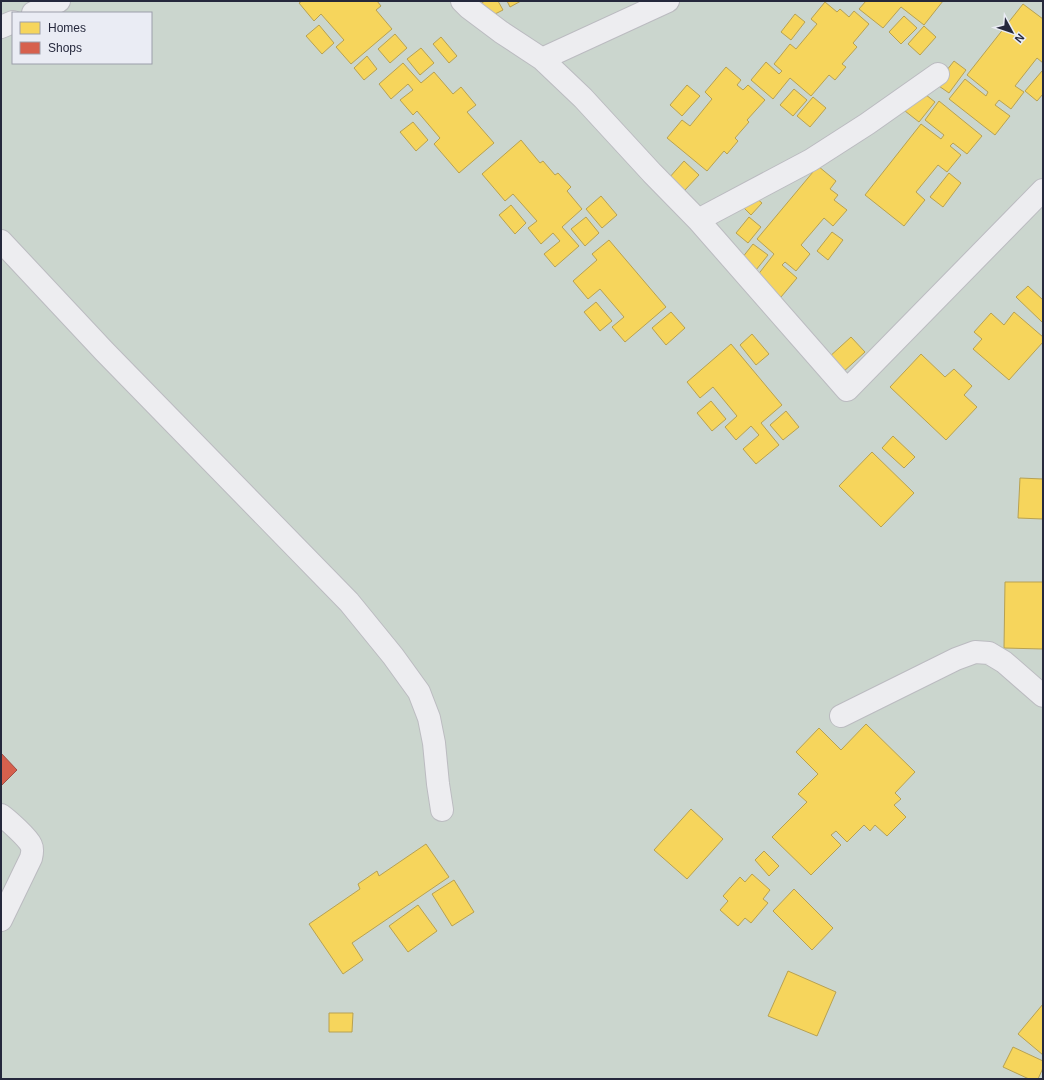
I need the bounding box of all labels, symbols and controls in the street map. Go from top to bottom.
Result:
legend [12,12,152,64]
north arrow [992,12,1032,52]
text: Homes [48,21,86,35]
text: N [1012,32,1027,45]
text: Shops [48,41,82,55]

